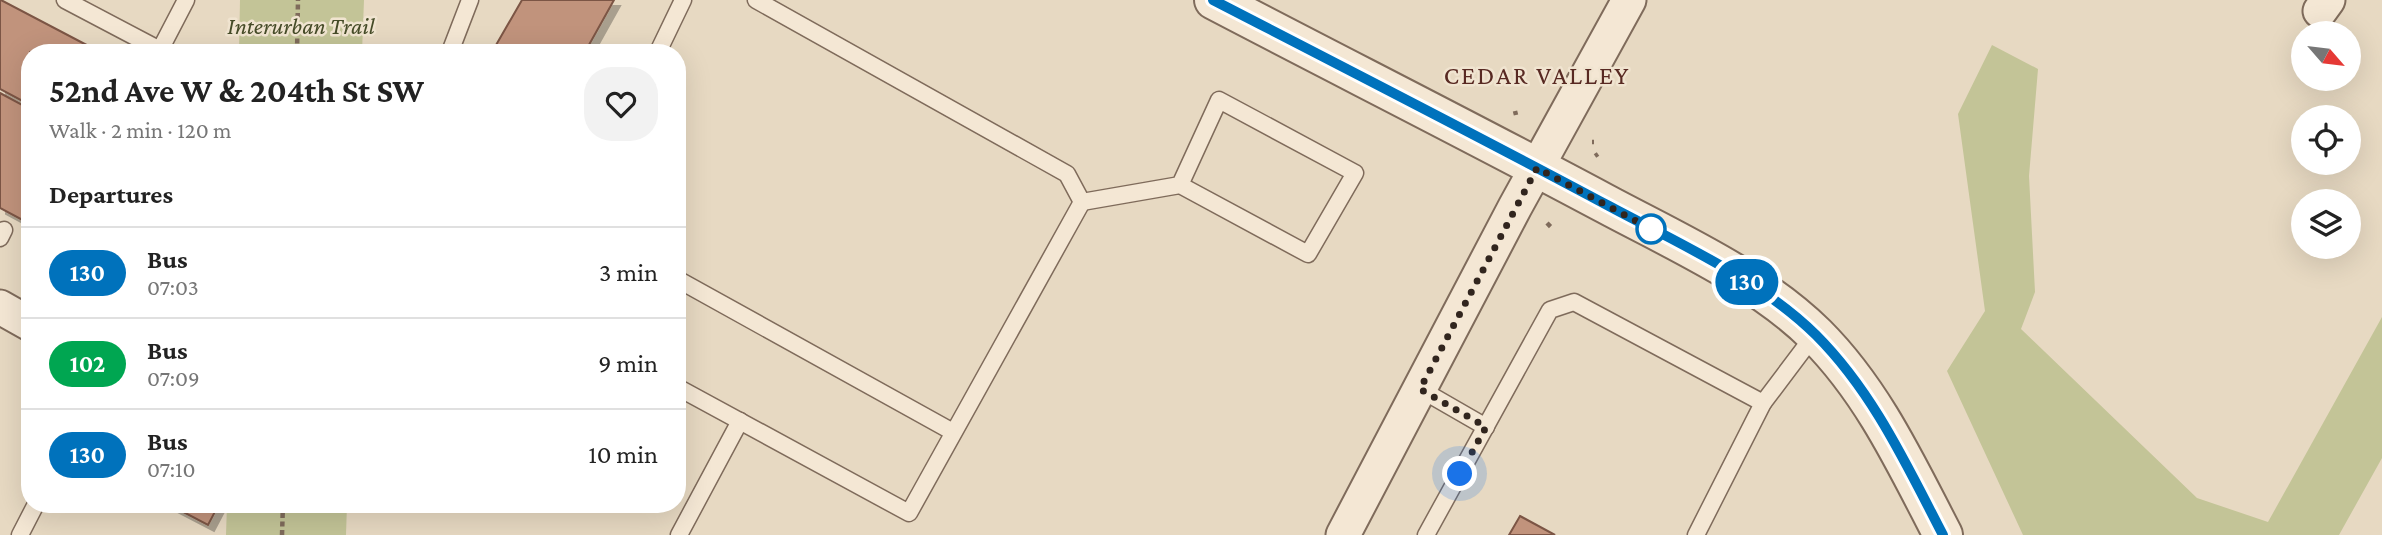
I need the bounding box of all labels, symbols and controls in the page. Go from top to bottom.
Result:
park label: Interurban Trail [227,12,376,39]
north arrow [2291,21,2361,91]
map controls [2291,21,2361,259]
district label: CEDAR VALLEY [1444,61,1630,90]
button: heart [584,67,658,141]
text: 52nd Ave W & 204th St SW [49,72,424,109]
button: locate [2291,105,2361,175]
text: Walk · 2 min · 120 m [49,117,232,143]
text: Departures [49,180,173,209]
button: layers [2291,189,2361,259]
unlabelled marker [1636,214,1666,244]
text: Bus [147,245,188,274]
text: 3 min [599,258,658,287]
text: 130 [70,259,105,286]
line badge: 130 [1707,259,1787,305]
text: 130 [1729,268,1765,295]
text: 07:03 [147,274,199,300]
text: Bus [147,336,188,365]
text: 9 min [598,349,658,378]
text: 102 [70,350,105,377]
text: 07:09 [147,365,200,391]
text: Bus [147,427,188,456]
text: 10 min [588,440,658,469]
text: 130 [70,441,105,468]
text: 07:10 [147,456,196,482]
your location [1442,456,1477,491]

